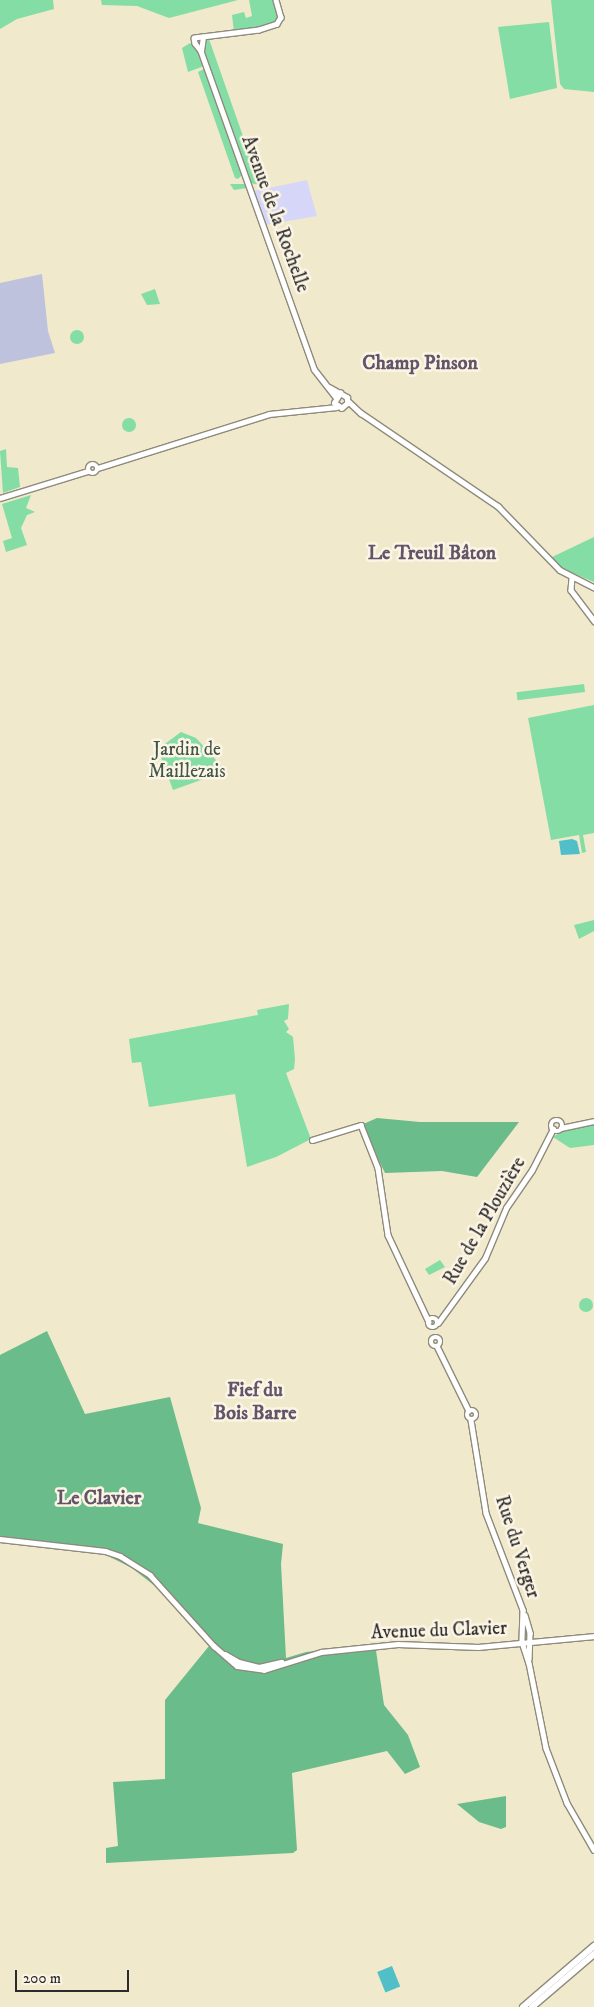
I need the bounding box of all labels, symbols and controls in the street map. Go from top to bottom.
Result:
street label: Avenue de la Rochelle [236,133,314,295]
district label: Champ Pinson [362,351,478,375]
district label: Le Treuil Bâton [368,541,496,565]
park label: Jardin de Maillezais [148,739,226,783]
street label: Rue de la Plouzière [439,1153,531,1289]
district label: Fief du Bois Barre [214,1379,296,1426]
district label: Le Clavier [57,1486,141,1510]
street label: Rue du Verger [490,1493,544,1601]
street label: Avenue du Clavier [371,1617,507,1645]
scale bar [18,1960,131,1992]
text: 200 m [23,1969,61,1988]

